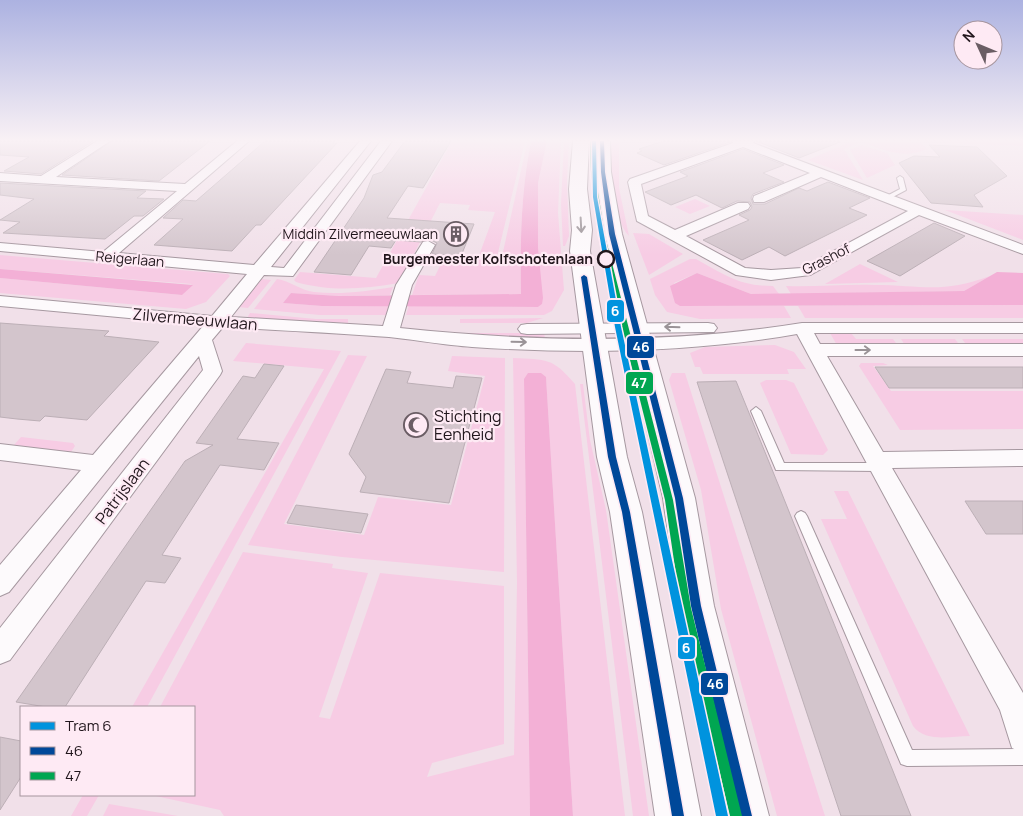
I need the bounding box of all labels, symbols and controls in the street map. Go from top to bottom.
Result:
north arrow [953,20,1003,70]
text: N [958,25,979,46]
one-way arrow [577,216,586,232]
building icon: Middin Zilvermeeuwlaan [443,221,469,247]
place label: Middin Zilvermeeuwlaan [282,224,438,243]
street label: Grashof [799,238,853,279]
street label: Reigerlaan [95,246,165,271]
place label: Burgemeester Kolfschotenlaan [383,249,593,268]
marker: Burgemeester Kolfschotenlaan [597,250,615,268]
line badge: 6 [606,299,625,323]
text: 6 [611,301,619,320]
street label: Zilvermeeuwlaan [132,303,258,335]
one-way arrow [665,323,681,332]
line badge: 46 [626,335,655,359]
text: 46 [632,337,650,356]
one-way arrow [511,338,527,347]
one-way arrow [854,345,871,355]
line badge: 47 [625,371,654,395]
text: 47 [631,373,647,392]
place label: Stichting Eenheid [434,405,502,445]
mosque icon: Stichting Eenheid [403,412,429,438]
street label: Patrijslaan [90,453,154,529]
line badge: 6 [677,636,696,660]
text: 6 [682,638,690,657]
line badge: 46 [700,672,729,696]
text: 46 [706,674,724,693]
legend [20,706,195,796]
text: Tram 6 [65,715,112,736]
text: 46 [65,740,83,761]
text: 47 [65,765,81,786]

